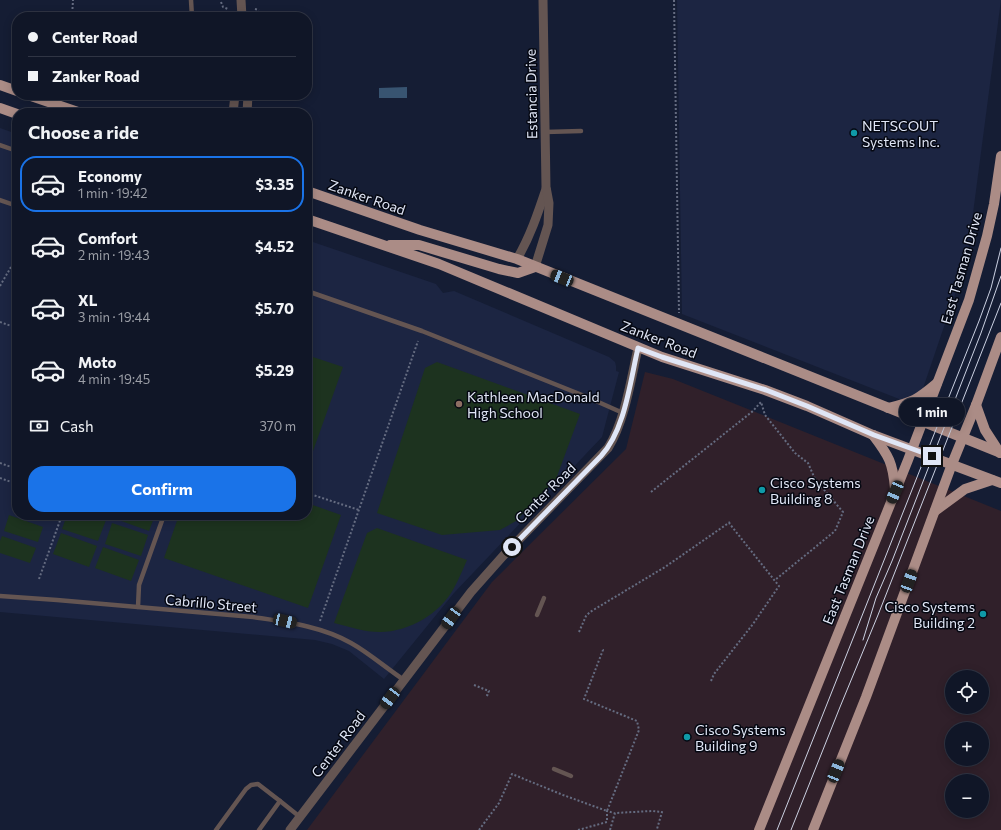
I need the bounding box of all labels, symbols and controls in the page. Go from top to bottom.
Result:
text: Center Road [52,28,138,46]
street label: Estancia Drive [522,49,540,139]
text: Zanker Road [52,67,140,85]
place label: NETSCOUT Systems Inc. [862,117,940,150]
text: Choose a ride [28,121,139,143]
marker: NETSCOUT Systems Inc. [849,128,859,138]
icon: car [30,166,66,202]
text: Economy [78,167,142,185]
text: $3.35 [255,175,294,193]
street label: Zanker Road [326,176,408,218]
text: 1 min · 19:42 [78,185,148,201]
street label: East Tasman Drive [937,210,985,326]
icon: car [30,228,66,264]
text: Comfort [78,229,138,247]
text: $4.52 [255,237,294,255]
text: 2 min · 19:43 [78,247,150,263]
car [549,268,575,288]
icon: car [30,290,66,326]
text: XL [78,291,97,309]
text: $5.70 [255,299,294,317]
text: 3 min · 19:44 [78,309,150,325]
street label: Zanker Road [618,317,700,361]
icon: car [30,352,66,388]
text: Moto [78,353,117,371]
text: $5.29 [255,361,294,379]
text: 4 min · 19:45 [78,371,150,387]
place label: Kathleen MacDonald High School [467,388,600,421]
callout: 1 min [899,398,965,426]
marker: Kathleen MacDonald High School [454,399,464,409]
text: 1 min [917,404,947,420]
icon: cash [28,415,50,437]
text: Cash [60,417,94,435]
text: 370 m [259,418,296,434]
route end [923,447,941,465]
street label: Center Road [511,459,579,527]
button: Confirm [28,466,296,512]
place label: Cisco Systems Building 8 [770,474,861,507]
car [885,479,905,505]
marker: Cisco Systems Building 8 [757,485,767,495]
street label: East Tasman Drive [818,513,878,627]
route start [503,538,521,556]
car [899,568,919,594]
street label: Cabrillo Street [164,591,258,616]
place label: Cisco Systems Building 2 [884,598,975,631]
car [439,605,463,631]
marker: Cisco Systems Building 2 [978,609,988,619]
car [272,612,298,630]
map controls [945,670,989,818]
button: locate [945,670,989,714]
car [378,685,402,711]
street label: Center Road [307,707,369,781]
place label: Cisco Systems Building 9 [695,721,786,754]
button: + [945,722,989,766]
marker: Cisco Systems Building 9 [682,732,692,742]
car [826,758,846,784]
button: − [945,774,989,818]

